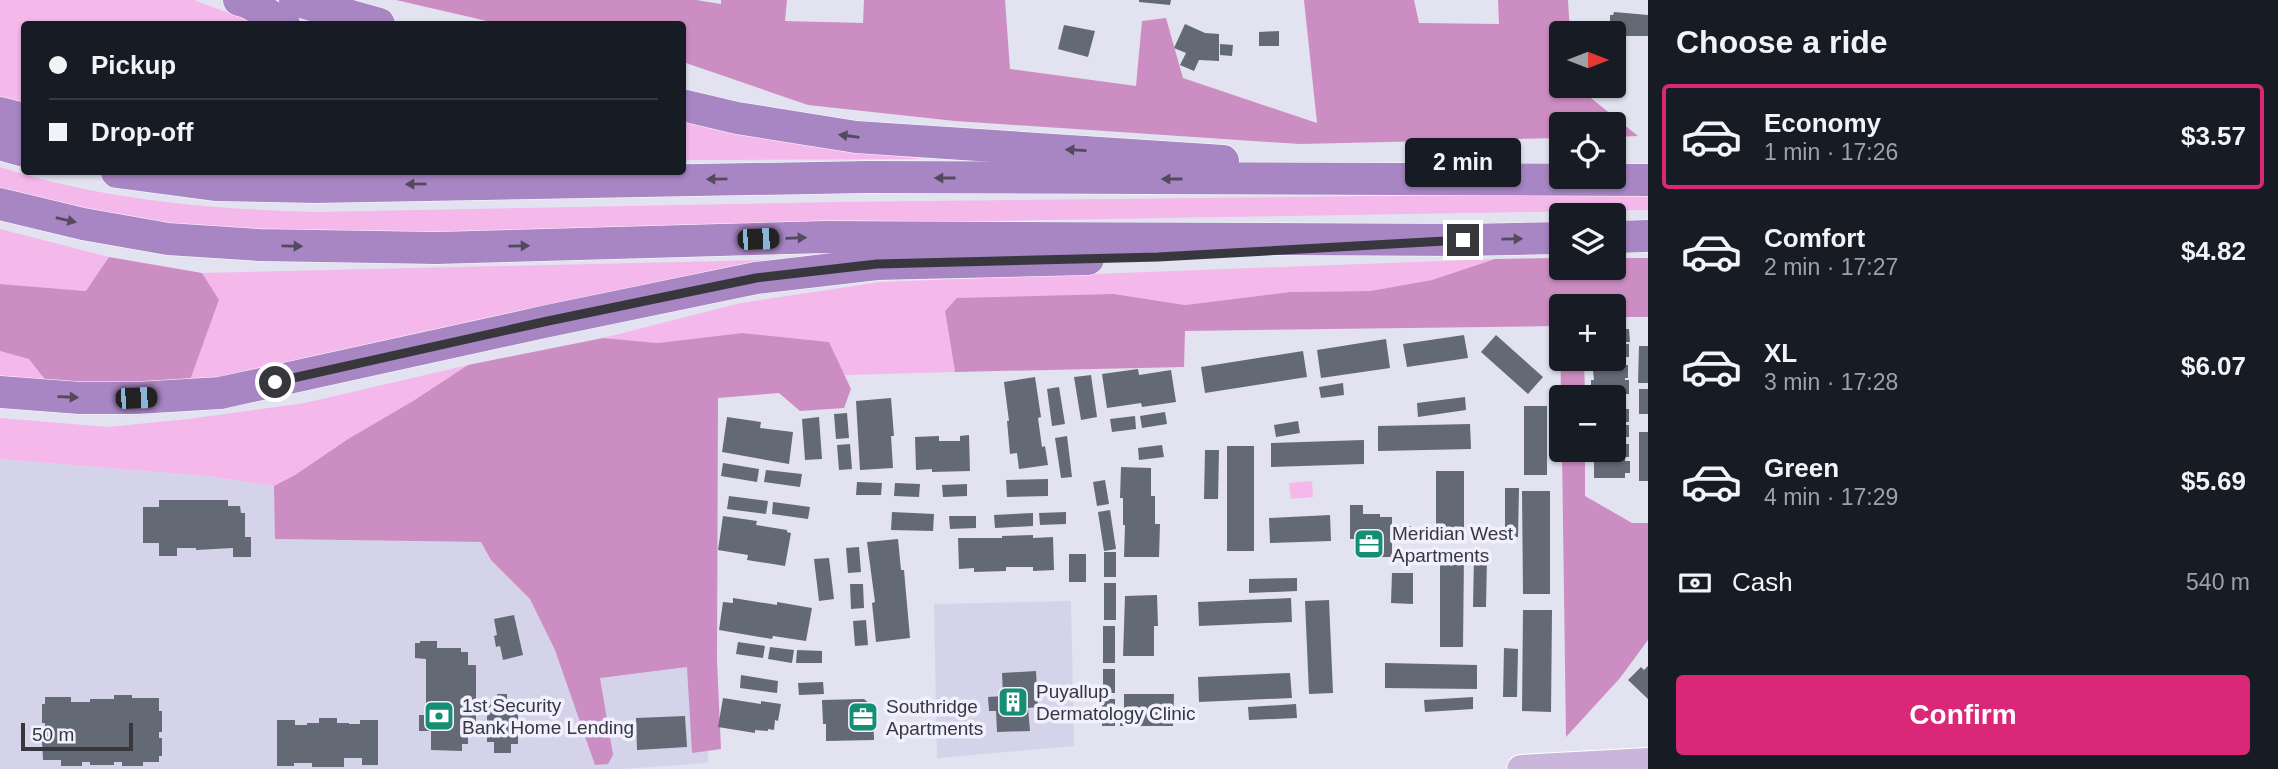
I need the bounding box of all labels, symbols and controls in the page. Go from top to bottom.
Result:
north arrow [1549,21,1626,98]
map controls [1549,21,1626,462]
text: Choose a ride [1676,24,1888,60]
text: Pickup [91,50,176,80]
icon: car [1680,105,1743,168]
text: Economy [1764,108,1881,138]
button: locate [1549,112,1626,189]
text: Drop-off [91,117,194,147]
text: $3.57 [2181,121,2246,151]
one-way arrow [837,130,859,141]
callout: 2 min [1405,138,1521,188]
text: 1 min · 17:26 [1764,139,1898,165]
one-way arrow [1064,145,1086,156]
text: 2 min [1433,149,1493,175]
one-way arrow [934,172,956,184]
one-way arrow [1161,173,1183,185]
one-way arrow [706,174,728,185]
one-way arrow [405,179,427,190]
button: layers [1549,203,1626,280]
one-way arrow [55,214,77,225]
icon: car [1680,220,1743,283]
text: Comfort [1764,223,1865,253]
route end [1447,224,1479,256]
car [737,228,780,250]
one-way arrow [785,232,807,243]
one-way arrow [1501,234,1523,245]
text: $4.82 [2181,236,2246,266]
one-way arrow [281,240,303,252]
one-way arrow [509,241,531,252]
text: 2 min · 17:27 [1764,254,1898,280]
button: + [1549,294,1626,371]
icon: car [1680,335,1743,398]
text: XL [1764,338,1797,368]
text: $6.07 [2181,351,2246,381]
route start [259,366,291,398]
text: 3 min · 17:28 [1764,369,1898,395]
button: − [1549,385,1626,462]
car [115,387,158,409]
one-way arrow [57,392,79,403]
icon: car [1680,450,1743,513]
text: Green [1764,453,1839,483]
text: $5.69 [2181,466,2246,496]
text: 4 min · 17:29 [1764,484,1898,510]
place label: Meridian West Apartments [1392,523,1514,566]
office icon: Meridian West Apartments [1352,527,1386,561]
icon: cash [1676,564,1714,602]
text: Cash [1732,567,1793,597]
text: 540 m [2186,569,2250,595]
button: Confirm [1676,675,2250,755]
place label: Puyallup Dermatology Clinic [1036,681,1195,724]
building icon: Puyallup Dermatology Clinic [996,685,1030,719]
place label: 1st Security Bank Home Lending [462,695,634,738]
place label: Southridge Apartments [886,696,983,739]
bank icon: 1st Security Bank Home Lending [422,699,456,733]
office icon: Southridge Apartments [846,700,880,734]
scale bar [21,720,133,752]
text: 50 m [32,724,74,745]

